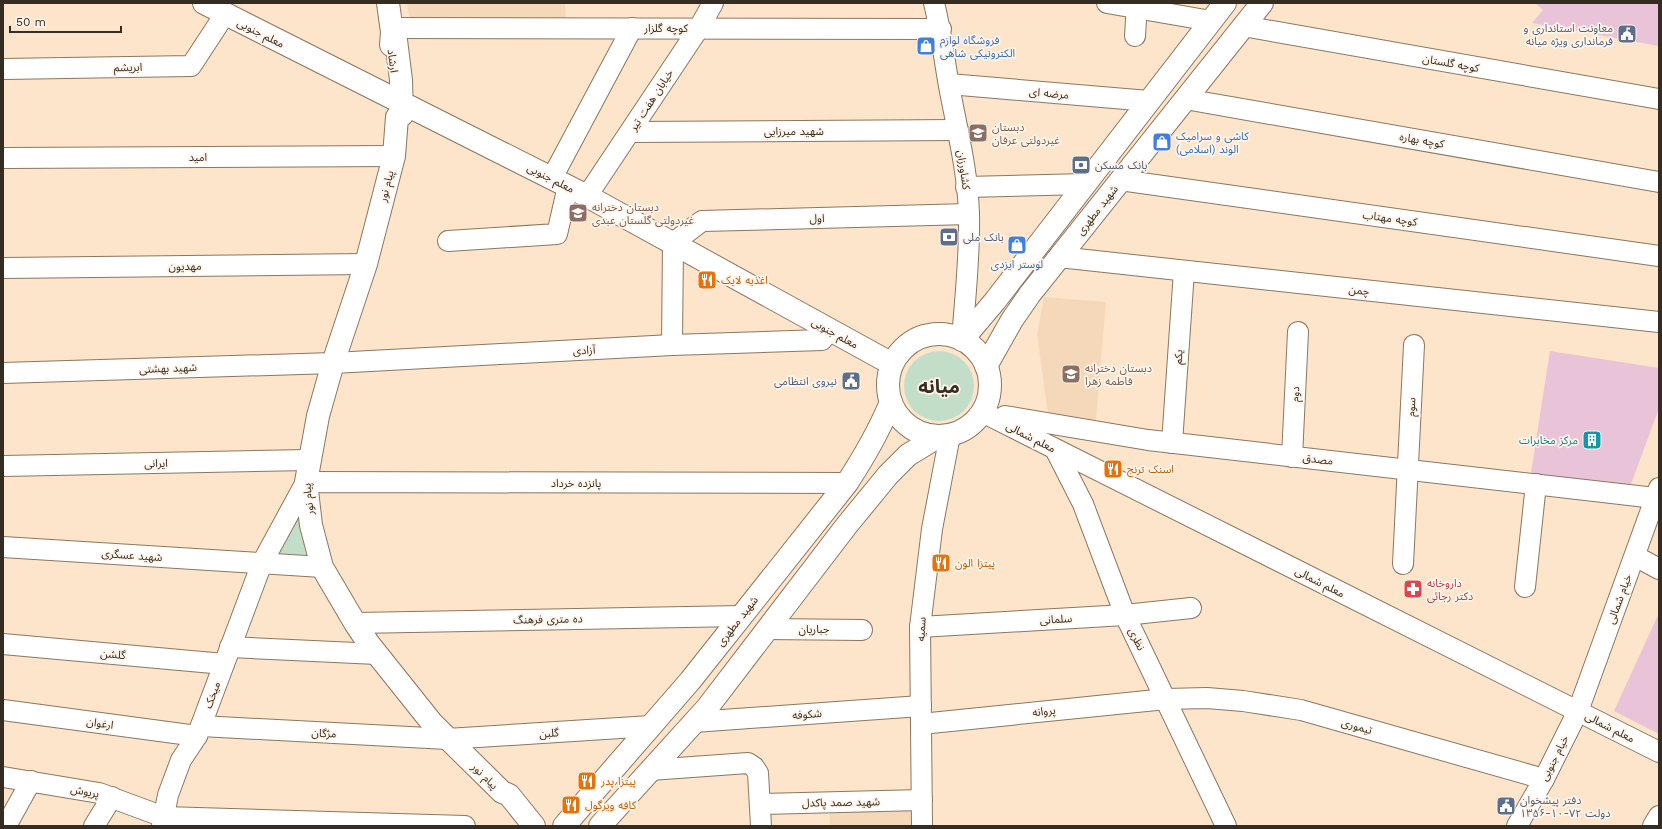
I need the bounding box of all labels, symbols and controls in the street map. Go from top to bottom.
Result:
scale bar [10,8,121,34]
text: 50 m [16,15,46,29]
street label: معلم جنوبی [234,16,287,53]
street label: کوچه گلزار [643,22,688,36]
place label: معاونت استانداری و فرمانداری ویژه میانه [1524,22,1613,48]
public building icon: معاونت استانداری و فرمانداری ویژه میانه [1616,23,1638,45]
place label: فروشگاه لوازم الکترونیکی شاهی [940,34,1015,60]
shop icon: فروشگاه لوازم الکترونیکی شاهی [915,35,937,57]
street label: ارشاد [385,49,400,73]
street label: کوچه گلستان [1421,52,1481,76]
street label: ابریشم [114,61,142,76]
street label: خیابان هفت تیر [626,67,676,134]
street label: مرضه ای [1029,85,1070,102]
place label: دبستان غیردولتی عرفان [992,121,1060,147]
school or university icon: دبستان غیردولتی عرفان [967,122,989,144]
street label: شهید میرزایی [764,125,824,138]
place label: کاشی و سرامیک الوند (اسلامی) [1176,130,1249,156]
street label: کوچه بهاره [1398,130,1446,152]
shop icon: کاشی و سرامیک الوند (اسلامی) [1151,131,1173,153]
street label: کشاورزان [954,149,973,191]
street label: امید [189,151,207,164]
bank icon: بانک مسکن [1070,154,1092,176]
place label: بانک مسکن [1095,159,1147,172]
street label: معلم جنوبی [524,161,577,198]
street label: پیام نور [376,169,398,204]
street label: شهید مطهری [1074,182,1121,238]
place label: دبستان دخترانه غیردولتی گلستان عبدی [592,201,694,227]
school or university icon: دبستان دخترانه غیردولتی گلستان عبدی [567,202,589,224]
street label: کوچه مهتاب [1362,208,1418,230]
street label: اول [809,212,825,225]
bank icon: بانک ملی [938,226,960,248]
place label: بانک ملی [963,231,1004,244]
shop icon: لوستر ایزدی [1006,234,1028,256]
place label: لوستر ایزدی [991,258,1043,271]
street label: مهدیون [168,260,202,273]
restaurant icon: اغذیه لایک [696,269,718,291]
place label: اغذیه لایک [721,274,768,287]
street label: چمن [1348,283,1371,299]
street label: معلم جنوبی [808,315,861,353]
street label: آزادی [572,343,596,358]
street label: یکم [1171,349,1188,365]
street label: شهید بهشتی [139,361,198,376]
place label: دبستان دخترانه فاطمه زهرا [1085,362,1152,388]
school or university icon: دبستان دخترانه فاطمه زهرا [1060,363,1082,385]
public building icon: نیروی انتظامی [840,370,862,392]
place label: نیروی انتظامی [774,375,837,388]
district label: میانه [918,375,960,398]
street label: دوم [1289,386,1303,402]
street label: سوم [1405,397,1420,417]
street label: معلم شمالی [1003,419,1058,457]
building icon: مرکز مخابرات [1581,429,1603,451]
place label: مرکز مخابرات [1519,434,1578,447]
street label: مصدق [1302,451,1334,468]
street label: ایرانی [144,457,168,470]
restaurant icon: اسنک ترنج [1102,458,1124,480]
place label: اسنک ترنج [1127,463,1174,477]
street label: پانزده خرداد [551,477,601,491]
street label: پیام نور [300,482,318,516]
street label: شهید عسگری [101,547,163,564]
restaurant icon: پیتزا الون [930,552,952,574]
place label: پیتزا الون [955,557,995,571]
street label: معلم شمالی [1292,564,1347,602]
street label: خیام شمالی [1604,572,1636,626]
place label: داروخانه دکتر رجائی [1427,577,1473,603]
pharmacy icon: داروخانه دکتر رجائی [1402,578,1424,600]
street label: شهید مطهری [714,593,761,649]
street label: ده متری فرهنگ [513,612,583,627]
street label: سلمانی [1039,612,1073,627]
street label: سمیه [914,616,929,642]
street label: جباریان [798,623,830,636]
street label: نظری [1126,626,1148,653]
street label: گلشن [100,647,127,662]
street label: میخک [202,680,223,710]
street label: پروانه [1032,704,1057,720]
street label: شکوفه [792,707,823,722]
street label: معلم شمالی [1582,709,1637,747]
street label: ارغوان [86,715,114,732]
street label: تیموری [1340,716,1374,737]
street label: مژگان [311,726,337,741]
street label: گلبن [539,726,560,741]
street label: خیام جنوبی [1537,733,1573,784]
street label: پیام نور [467,760,501,793]
restaurant icon: پیتزا پدر [576,770,598,792]
place label: پیتزا پدر [600,775,636,789]
street label: پریوش [69,782,100,802]
restaurant icon: کافه ویرگول [560,794,582,816]
place label: دفتر پیشخوان دولت ۷۲-۱۰-۱۳۵۶ [1520,794,1610,820]
street label: شهید صمد پاکدل [802,795,881,811]
public building icon: دفتر پیشخوان دولت ۷۲-۱۰-۱۳۵۶ [1495,795,1517,817]
place label: کافه ویرگول [585,799,637,812]

